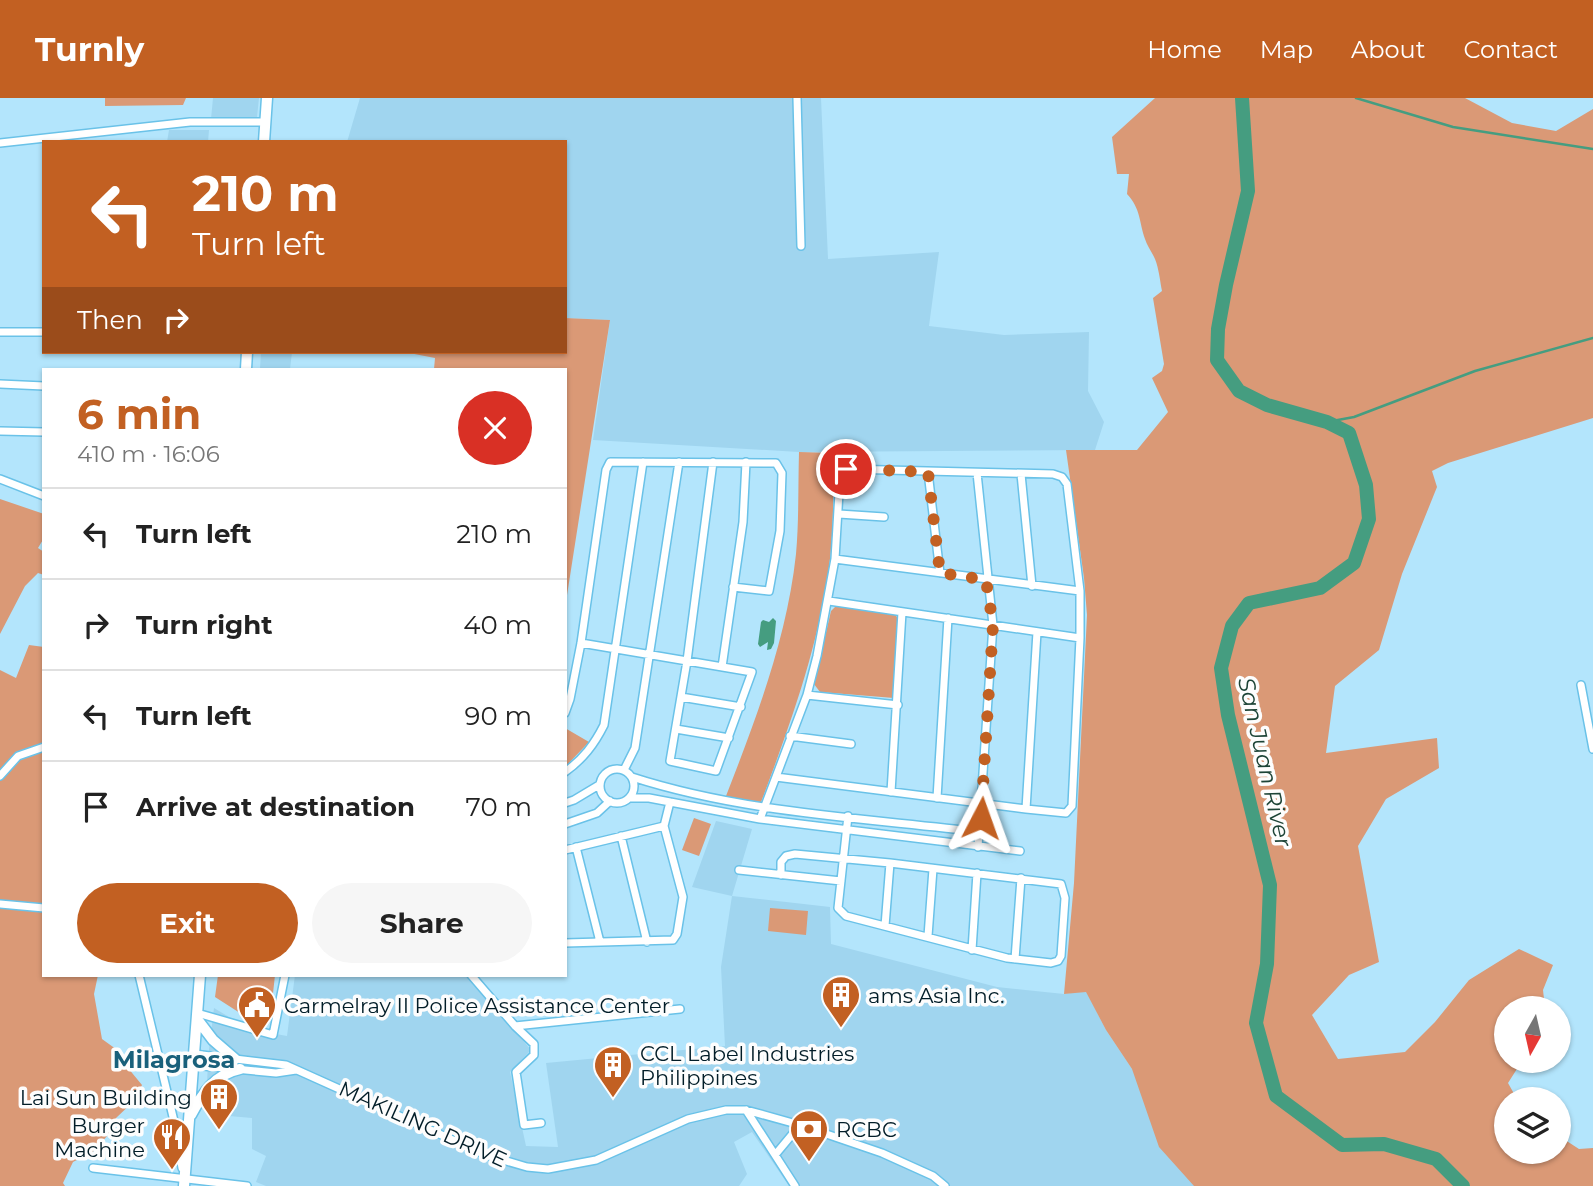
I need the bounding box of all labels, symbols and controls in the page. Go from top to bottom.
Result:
text: Turnly [35,29,144,69]
text: Home [1147,35,1222,64]
text: Map [1260,35,1313,64]
text: About [1351,35,1425,64]
text: Contact [1463,35,1558,64]
text: 210 m [192,164,339,223]
icon: left [77,168,168,259]
text: Turn left [192,224,326,263]
icon: right [157,301,195,339]
text: Then [77,304,143,336]
text: 6 min [77,388,201,440]
button: close [458,391,532,465]
pin [816,439,876,499]
text: 410 m · 16:06 [77,440,220,468]
icon: arrive [827,450,865,488]
icon: left [77,515,115,553]
text: Turn left [136,518,252,550]
text: 210 m [456,518,532,550]
icon: right [77,606,115,644]
text: Turn right [136,609,272,641]
text: 40 m [463,609,532,641]
water label: San Juan River [1232,674,1298,850]
icon: left [77,697,115,735]
text: Turn left [136,700,252,732]
text: 90 m [465,700,532,732]
position arrow [944,781,1018,855]
icon: arrive [77,788,115,826]
text: Arrive at destination [136,791,415,823]
text: 70 m [466,791,532,823]
button: Exit [77,883,298,963]
button: Share [312,883,532,963]
building icon: ams Asia Inc. [820,974,862,1029]
place label: ams Asia Inc. [868,983,1004,1008]
public building icon: Carmelray II Police Assistance Center [236,984,278,1039]
place label: Carmelray II Police Assistance Center [284,993,670,1018]
north arrow [1494,996,1572,1073]
map controls [1494,996,1571,1164]
place label: CCL Label Industries Philippines [640,1041,854,1090]
building icon: CCL Label Industries Philippines [592,1044,634,1099]
district label: Milagrosa [113,1045,235,1074]
building icon: Lai Sun Building [198,1076,240,1131]
street label: MAKILING DRIVE [335,1076,511,1172]
place label: Lai Sun Building [20,1085,192,1110]
button: layers [1494,1087,1571,1164]
bank icon: RCBC [788,1108,830,1163]
place label: Burger Machine [54,1113,145,1162]
restaurant icon: Burger Machine [151,1116,193,1171]
place label: RCBC [836,1117,897,1142]

